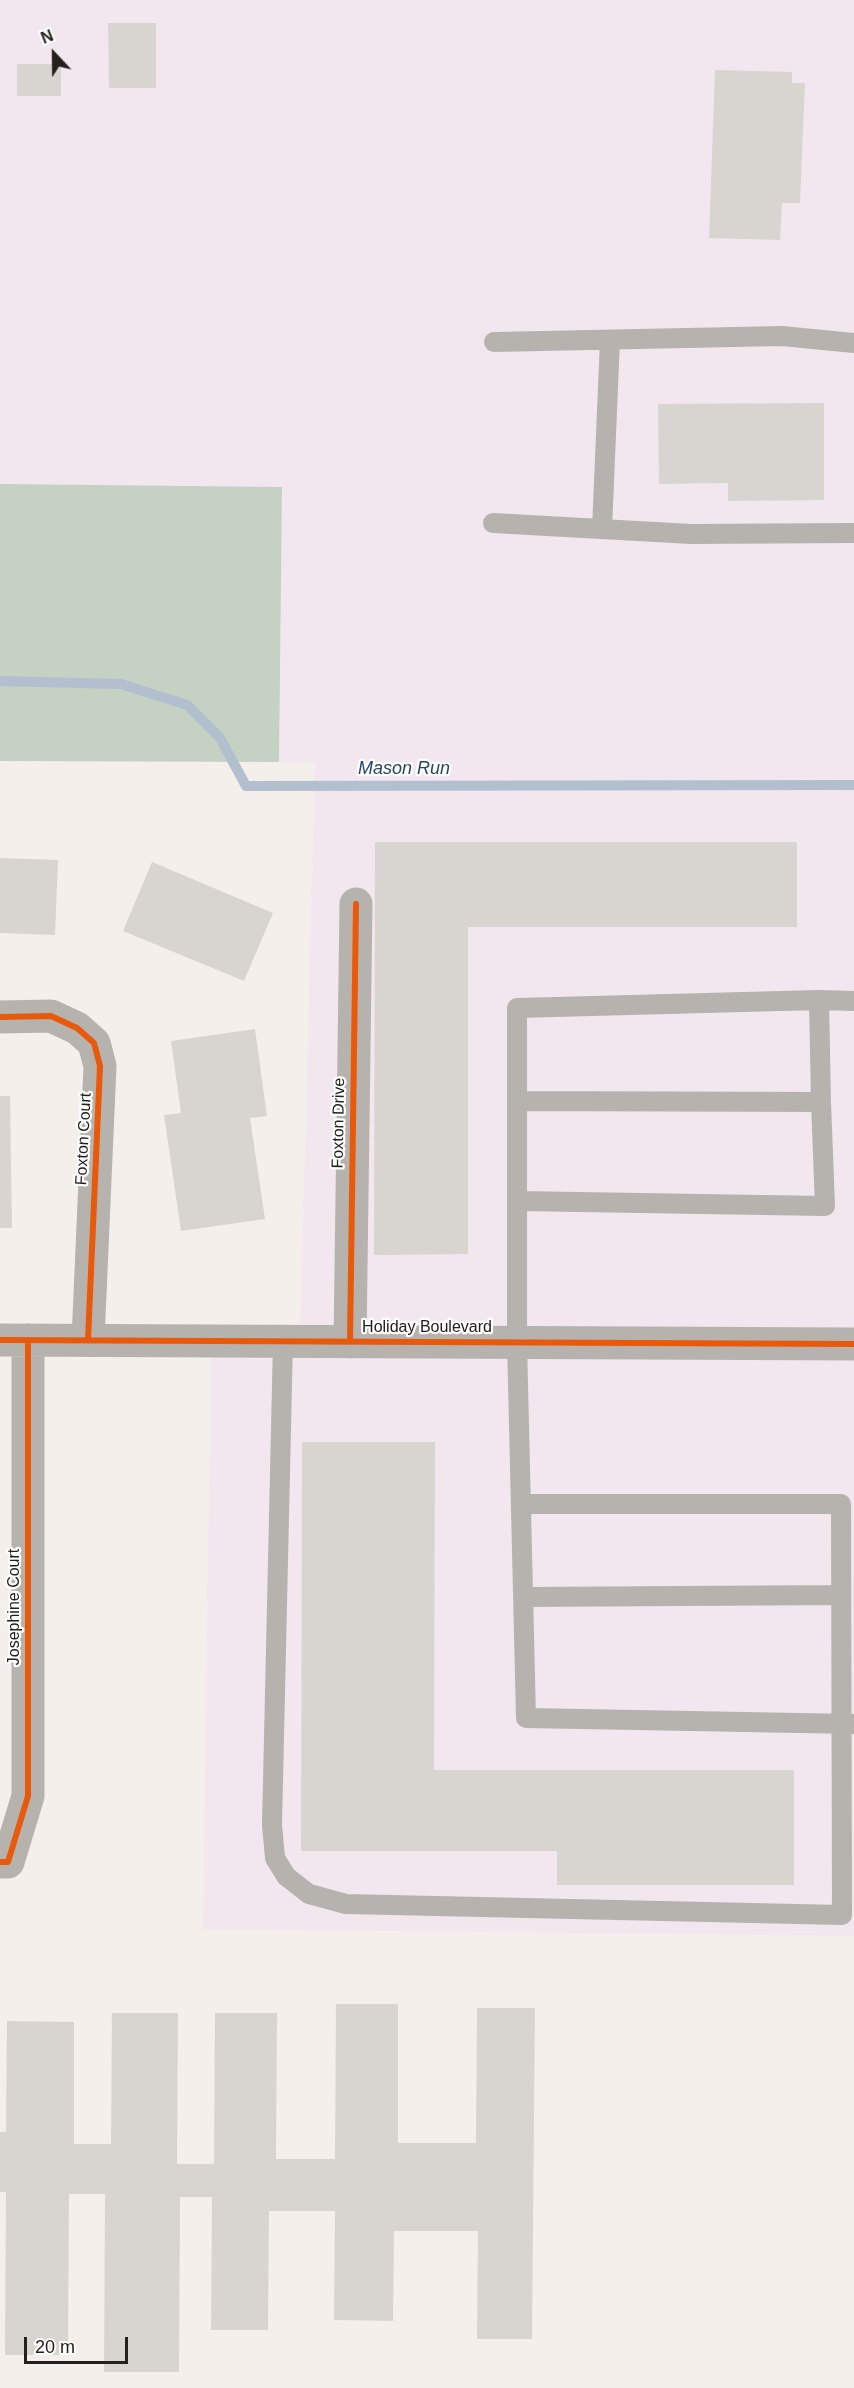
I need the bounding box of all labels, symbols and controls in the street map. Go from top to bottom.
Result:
north arrow [24,24,84,84]
text: N [39,27,56,47]
water label: Mason Run [358,758,450,780]
street label: Foxton Drive [329,1077,349,1169]
street label: Foxton Court [72,1092,96,1186]
street label: Holiday Boulevard [362,1318,492,1338]
street label: Josephine Court [5,1549,25,1665]
scale bar [27,2325,130,2363]
text: 20 m [35,2337,75,2357]

